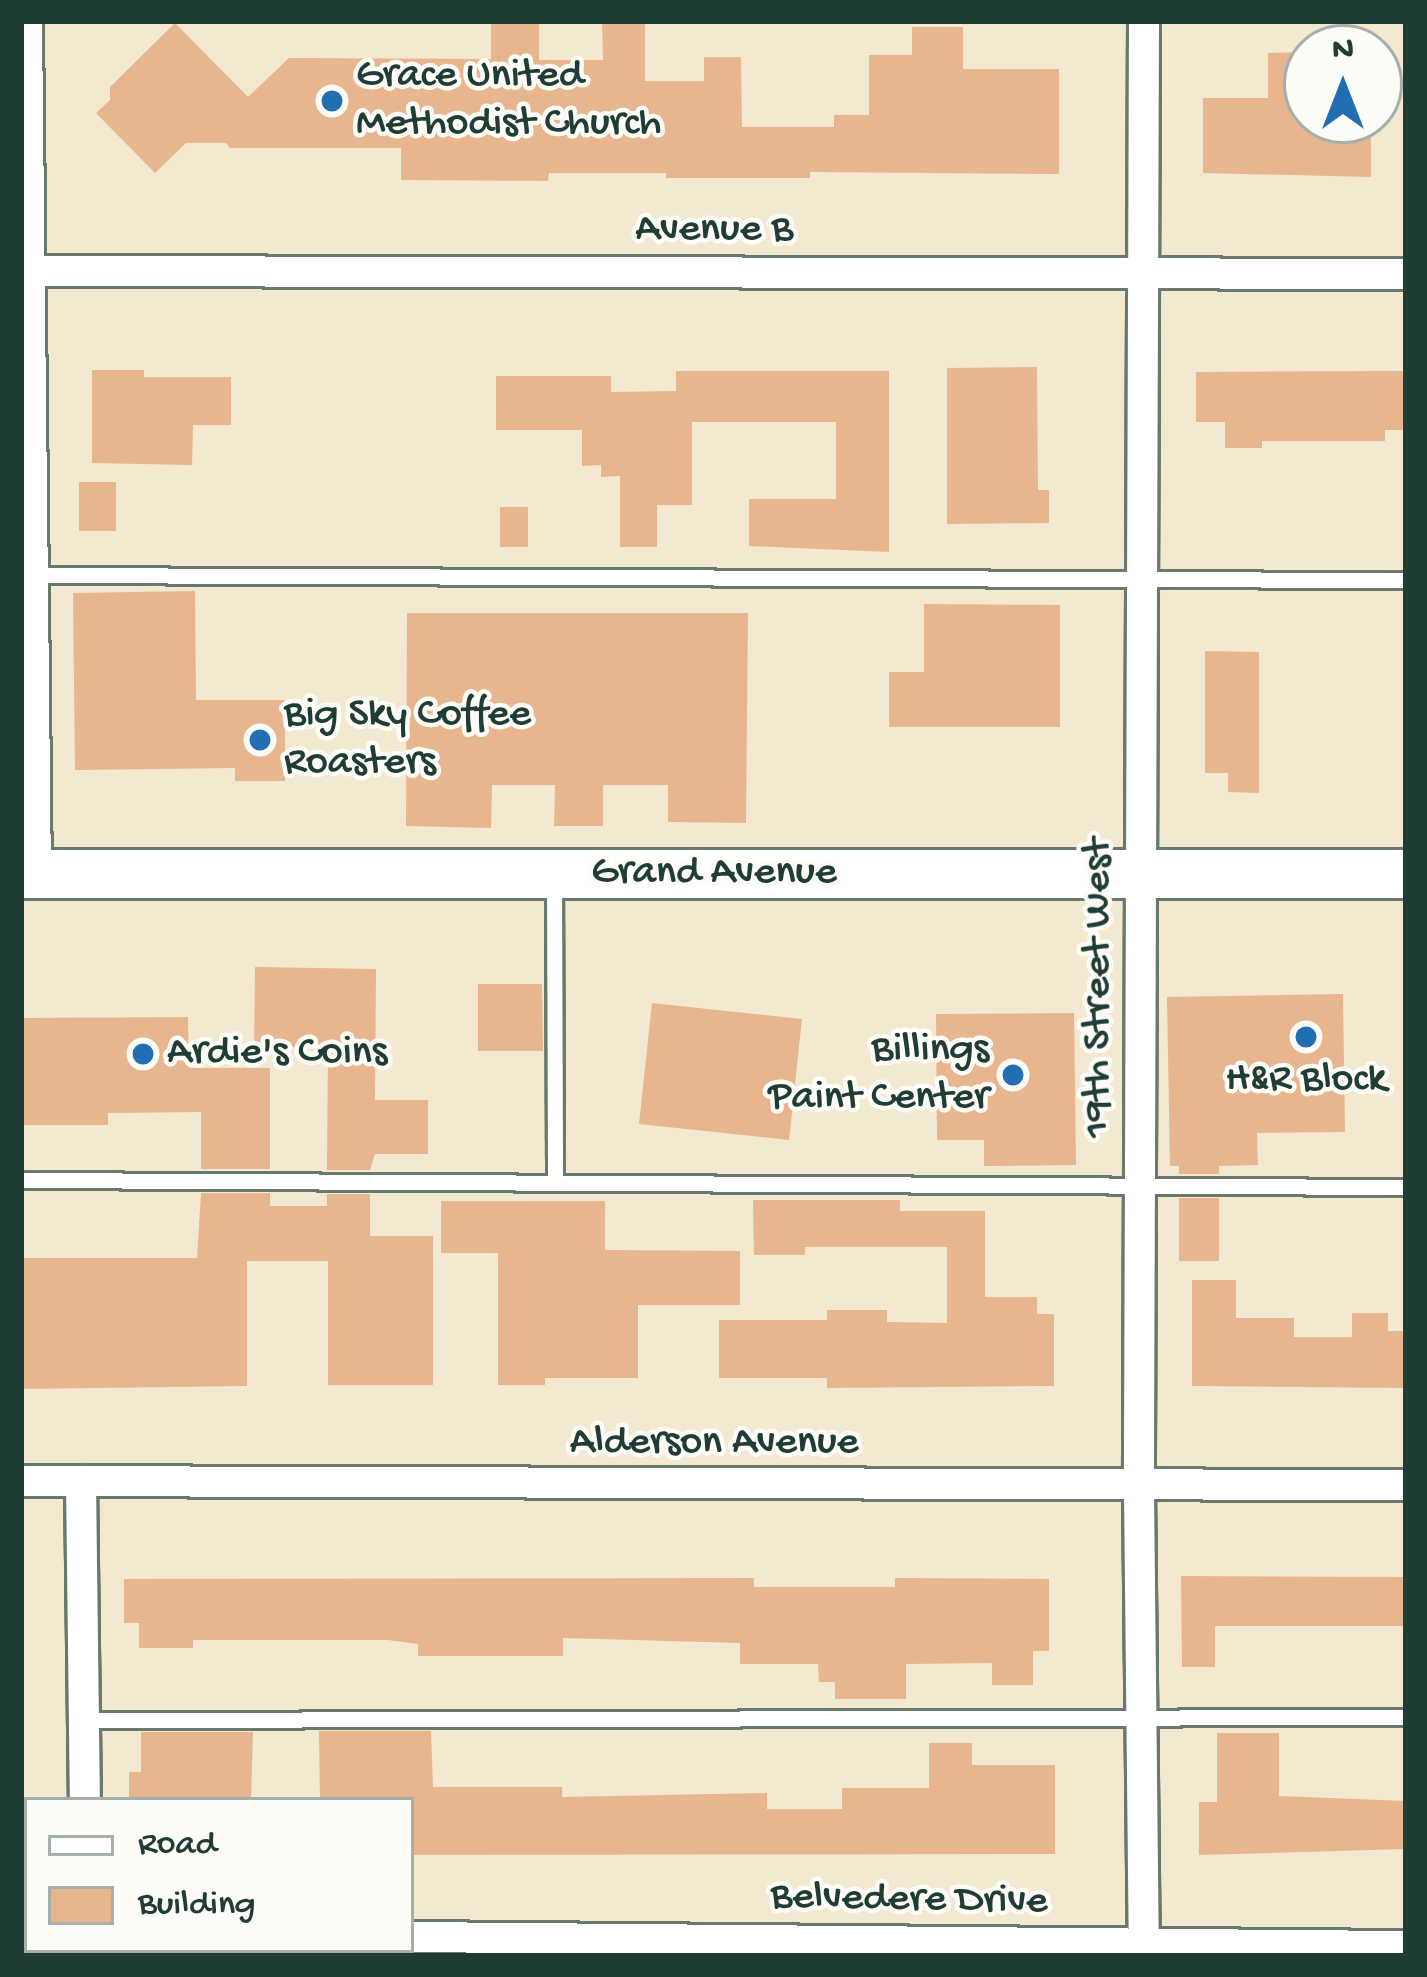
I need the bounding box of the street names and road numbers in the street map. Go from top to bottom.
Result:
street label: Avenue B [635,206,793,256]
street label: 19th Street West [1075,838,1125,1138]
street label: Grand Avenue [591,849,837,899]
street label: Alderson Avenue [570,1419,858,1469]
street label: Belvedere Drive [770,1873,1048,1929]

